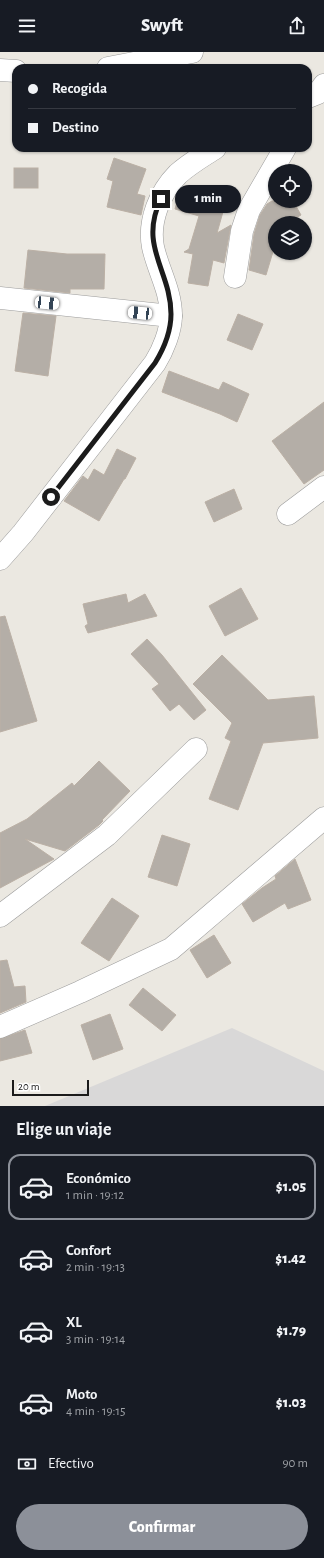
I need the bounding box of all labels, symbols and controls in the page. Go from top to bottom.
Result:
icon: menu [16,15,38,37]
icon: share [286,15,308,37]
text: Swyft [141,17,183,35]
text: Recogida [52,81,107,96]
text: Destino [52,120,99,135]
map controls [268,164,312,260]
button: locate [268,164,312,208]
callout: 1 min [175,185,241,213]
route end [152,190,170,208]
text: 1 min [194,192,222,205]
button: layers [268,216,312,260]
car [34,296,60,310]
car [127,306,153,320]
route start [42,488,60,506]
scale bar [12,1078,89,1097]
text: 20 m [18,1081,39,1092]
text: Elige un viaje [16,1121,111,1139]
icon: car [18,1169,54,1205]
text: Económico [66,1171,131,1186]
text: $1.05 [276,1179,306,1194]
text: 1 min · 19:12 [66,1189,124,1202]
icon: car [18,1241,54,1277]
text: Confort [66,1243,111,1258]
text: $1.42 [275,1251,306,1266]
text: 2 min · 19:13 [66,1261,125,1274]
icon: car [18,1313,54,1349]
text: XL [66,1315,82,1330]
text: $1.79 [276,1323,306,1338]
text: 3 min · 19:14 [66,1333,125,1346]
icon: car [18,1385,54,1421]
text: Moto [66,1387,98,1402]
text: $1.03 [276,1395,306,1410]
text: 4 min · 19:15 [66,1405,125,1418]
icon: cash [16,1453,38,1475]
text: Efectivo [48,1456,94,1471]
text: 90 m [282,1457,308,1470]
button: Confirmar [16,1504,308,1550]

